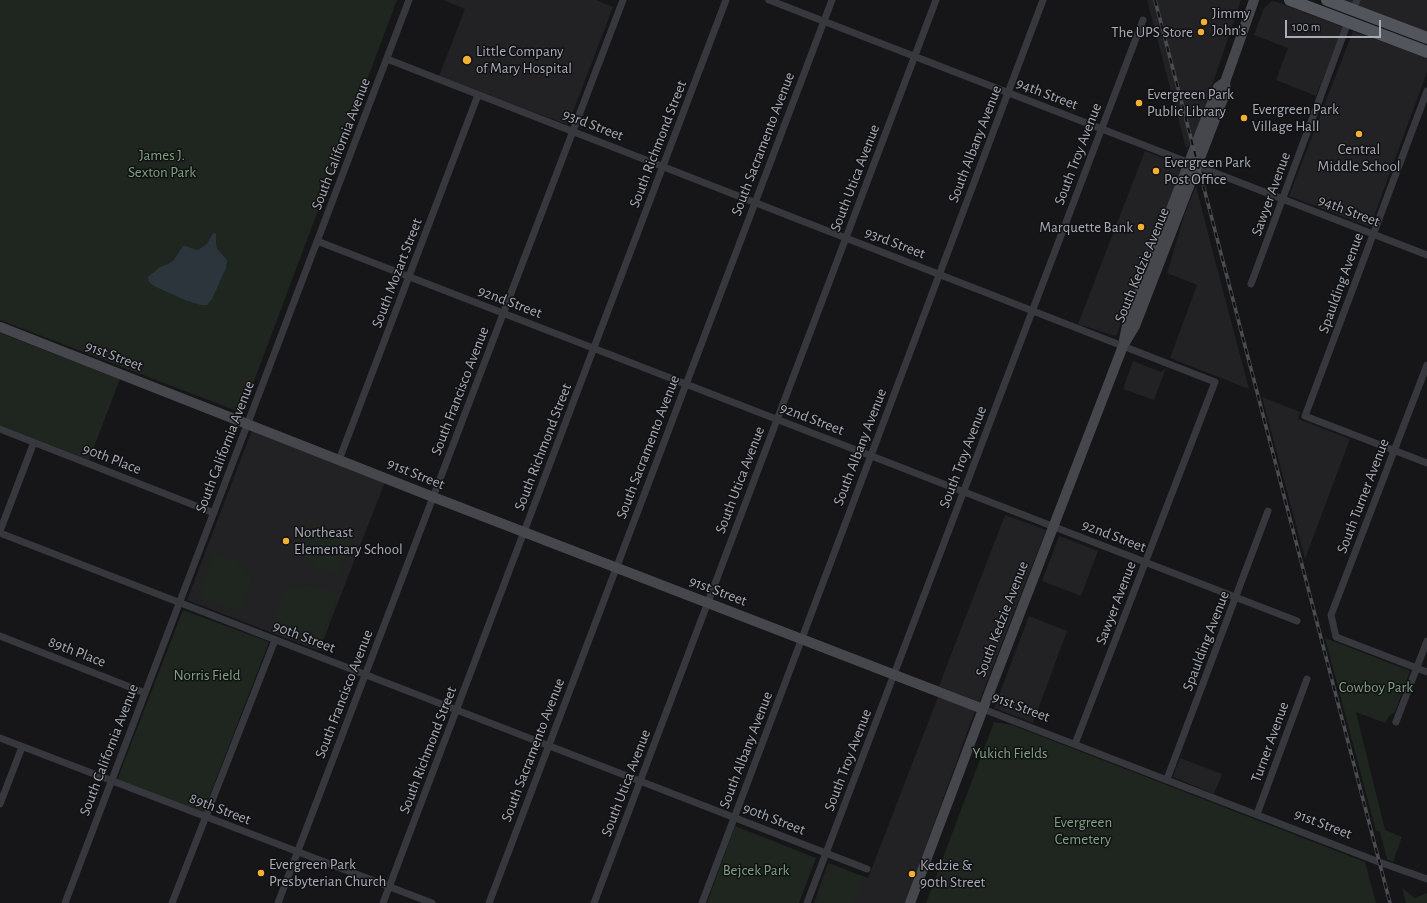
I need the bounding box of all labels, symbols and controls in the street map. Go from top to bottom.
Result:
place label: Jimmy John's [1212,4,1250,39]
scale bar [1287,12,1383,38]
marker: Jimmy John's [1199,17,1209,27]
text: 100 m [1292,21,1320,33]
place label: The UPS Store [1111,23,1193,41]
marker: The UPS Store [1196,27,1206,37]
place label: Little Company of Mary Hospital [476,42,572,77]
marker: Little Company of Mary Hospital [461,54,473,66]
street label: South Sacramento Avenue [727,70,799,218]
street label: 94th Street [1014,74,1080,114]
street label: South California Avenue [308,76,374,212]
street label: South Richmond Street [625,78,691,210]
street label: South Albany Avenue [944,83,1006,205]
place label: Evergreen Park Public Library [1147,85,1234,120]
marker: Evergreen Park Public Library [1134,98,1144,108]
street label: South Troy Avenue [1050,100,1106,208]
place label: Evergreen Park Village Hall [1252,100,1339,135]
street label: 93rd Street [560,105,626,145]
marker: Evergreen Park Village Hall [1239,113,1249,123]
street label: South Utica Avenue [826,122,884,234]
marker: Central Middle School [1354,129,1364,139]
place label: Central Middle School [1318,140,1400,175]
park label: James J. Sexton Park [128,146,196,181]
street label: Sawyer Avenue [1248,150,1294,238]
place label: Evergreen Park Post Office [1164,153,1251,188]
marker: Evergreen Park Post Office [1151,166,1161,176]
street label: 94th Street [1316,191,1382,231]
street label: South Kedzie Avenue [1111,205,1173,325]
street label: South Mozart Street [368,216,426,330]
place label: Marquette Bank [1039,218,1133,236]
marker: Marquette Bank [1136,222,1146,232]
street label: 93rd Street [862,223,928,263]
street label: Spaulding Avenue [1314,230,1368,336]
street label: 92nd Street [475,282,545,322]
street label: South Francisco Avenue [427,324,493,458]
street label: 91st Street [83,337,145,375]
street label: South Sacramento Avenue [612,373,684,521]
street label: South California Avenue [192,379,258,515]
street label: South Richmond Street [510,381,576,513]
street label: South Albany Avenue [829,386,891,508]
street label: 92nd Street [777,399,847,439]
street label: South Troy Avenue [935,403,991,511]
street label: South Utica Avenue [711,424,769,536]
street label: South Turner Avenue [1333,436,1393,556]
street label: 90th Place [80,440,144,478]
street label: 91st Street [385,454,447,494]
street label: 92nd Street [1079,516,1149,556]
place label: Northeast Elementary School [294,523,403,558]
marker: Northeast Elementary School [281,536,291,546]
street label: South Kedzie Avenue [972,559,1032,679]
street label: Sawyer Avenue [1092,559,1140,647]
street label: 91st Street [687,572,749,610]
street label: Spaulding Avenue [1179,588,1233,694]
street label: 90th Street [270,617,338,657]
street label: South Francisco Avenue [311,627,377,761]
street label: 89th Place [46,633,108,671]
park label: Norris Field [173,666,241,684]
street label: South Sacramento Avenue [497,676,569,824]
park label: Cowboy Park [1339,678,1413,696]
street label: South California Avenue [76,682,142,818]
street label: South Richmond Street [395,684,461,816]
street label: 91st Street [990,688,1052,726]
street label: South Albany Avenue [715,689,777,811]
street label: Turner Avenue [1247,699,1293,785]
street label: South Troy Avenue [820,706,876,814]
street label: South Utica Avenue [597,727,655,839]
park label: Yukich Fields [972,744,1048,762]
street label: 89th Street [187,789,253,829]
street label: 90th Street [740,799,808,839]
street label: 91st Street [1292,805,1354,843]
park label: Evergreen Cemetery [1054,813,1112,848]
place label: Evergreen Park Presbyterian Church [269,855,386,890]
place label: Kedzie & 90th Street [920,856,985,891]
park label: Bejcek Park [723,861,789,879]
marker: Evergreen Park Presbyterian Church [256,868,266,878]
marker: Kedzie & 90th Street [907,869,917,879]

